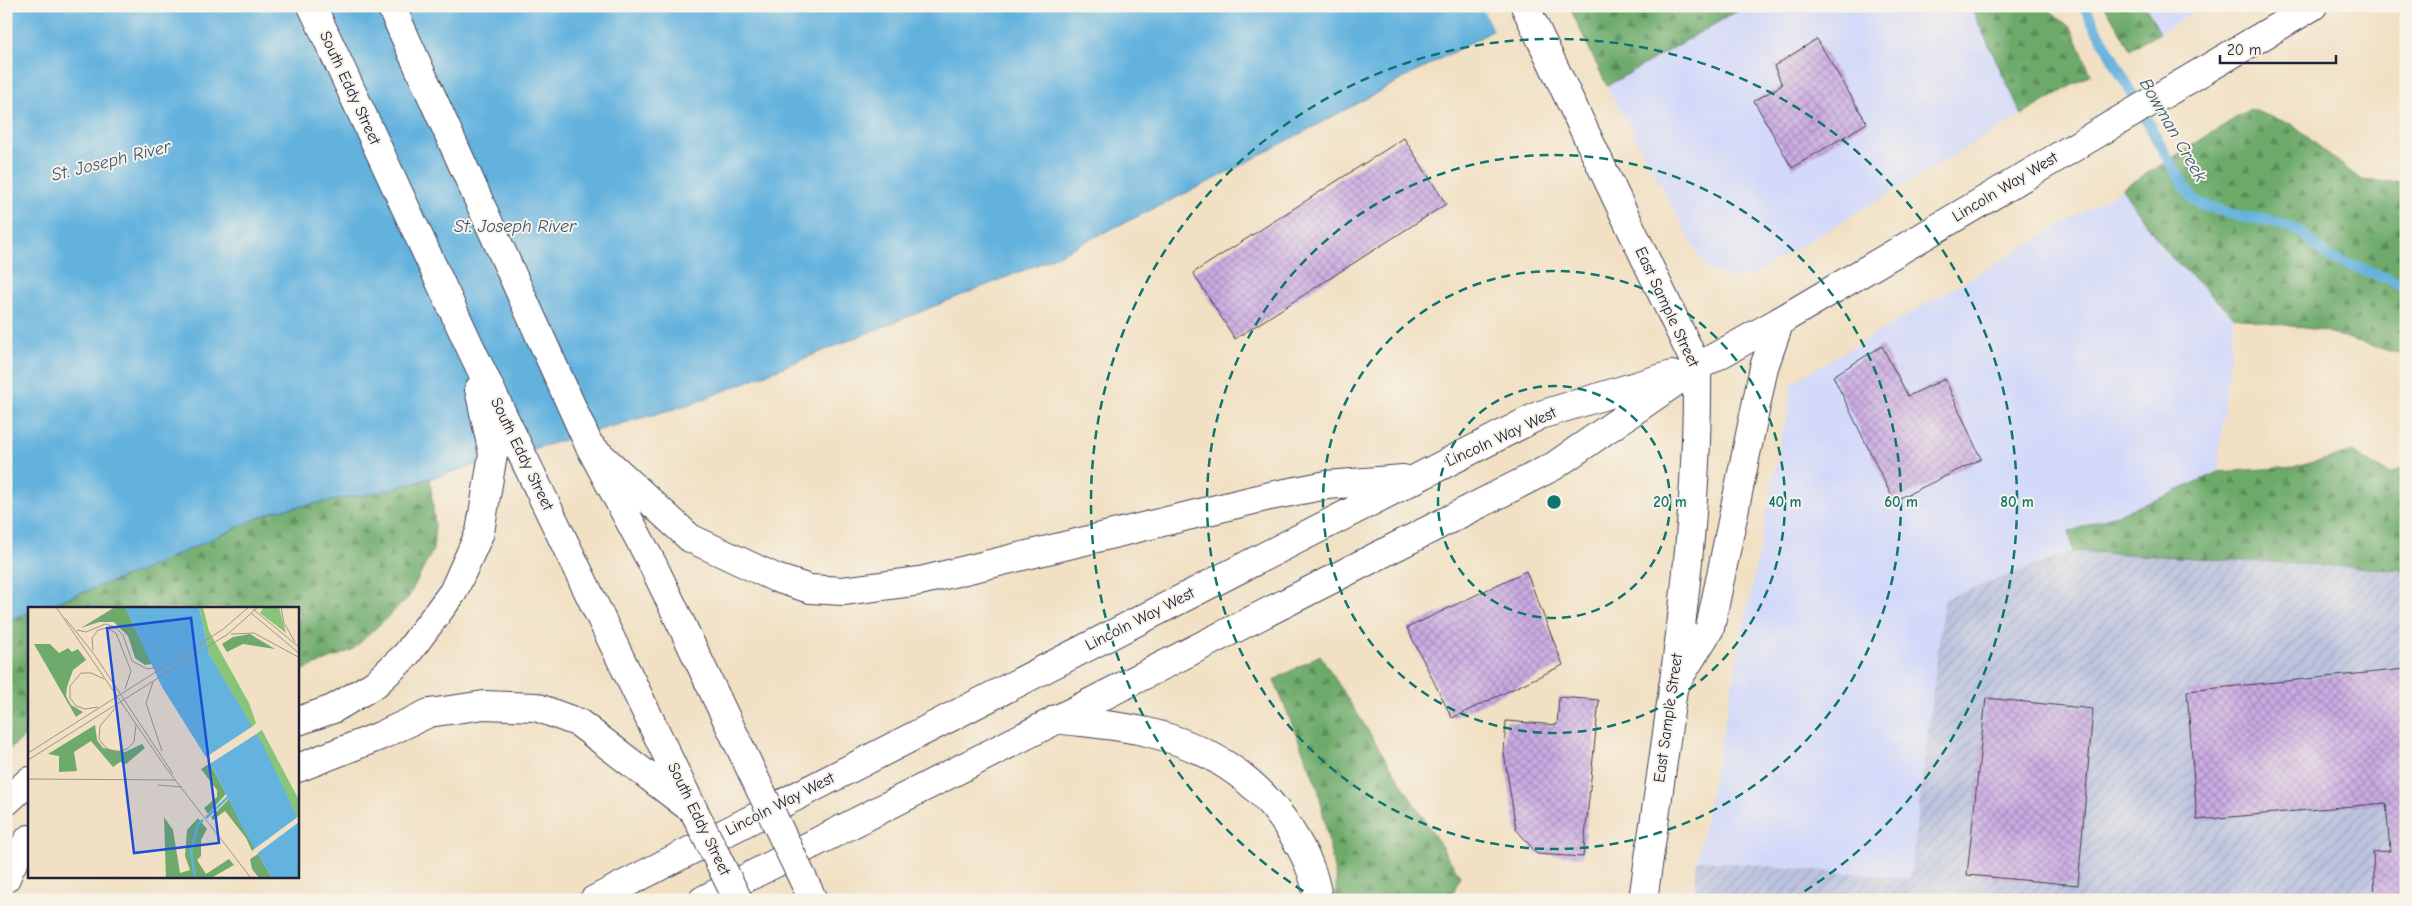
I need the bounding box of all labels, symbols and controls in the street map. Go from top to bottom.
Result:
street label: South Eddy Street [316,28,384,148]
scale bar [2220,32,2336,64]
text: 20 m [2227,41,2261,59]
water label: Bowman Creek [2135,75,2211,186]
water label: St. Joseph River [49,136,174,186]
street label: Lincoln Way West [1949,148,2061,226]
water label: St. Joseph River [454,216,577,237]
street label: East Sample Street [1631,244,1703,370]
street label: South Eddy Street [487,395,557,514]
street label: Lincoln Way West [1443,403,1560,470]
centre of rings [1545,493,1563,511]
text: 20 m [1653,493,1687,511]
text: 40 m [1769,493,1802,511]
text: 60 m [1884,493,1918,511]
text: 80 m [2000,493,2034,511]
street label: Lincoln Way West [1082,584,1198,654]
inset map [28,607,299,878]
street label: East Sample Street [1650,652,1686,784]
street label: South Eddy Street [664,760,734,879]
street label: Lincoln Way West [722,769,838,839]

